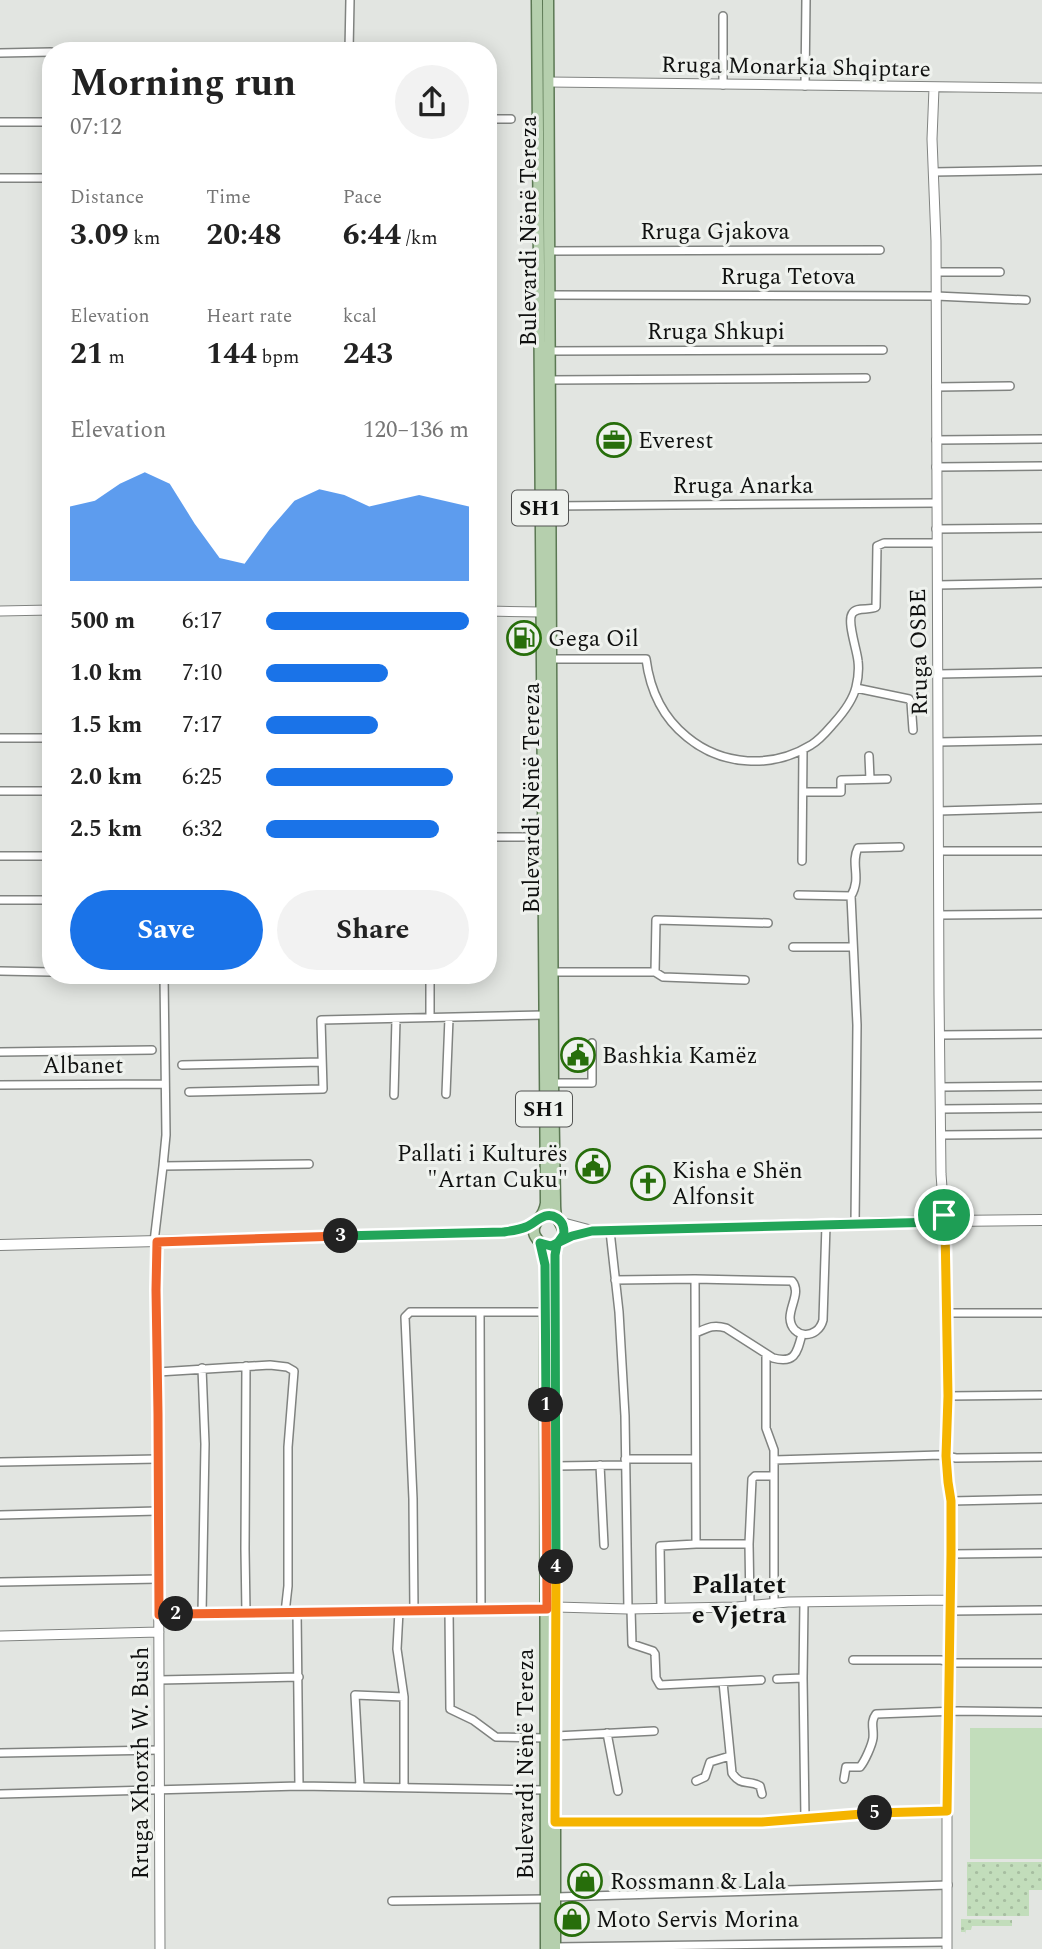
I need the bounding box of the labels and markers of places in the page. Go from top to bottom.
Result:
office icon: Everest [595,421,633,459]
place label: Everest [638,424,713,459]
fuel station icon: Gega Oil [505,619,543,657]
place label: Gega Oil [548,622,639,657]
public building icon: Bashkia Kamëz [559,1036,597,1074]
place label: Bashkia Kamëz [602,1039,758,1074]
place label: Pallati i Kulturës "Artan Cuku" [397,1137,568,1198]
public building icon: Pallati i Kulturës "Artan Cuku" [574,1147,612,1185]
place label: Kisha e Shën Alfonsit [672,1154,803,1215]
church icon: Kisha e Shën Alfonsit [629,1164,667,1202]
pin [914,1185,974,1245]
pin: 3 [324,1218,358,1254]
pin: 1 [528,1388,564,1422]
pin: 4 [538,1550,574,1584]
pin: 2 [158,1596,194,1632]
pin: 5 [858,1796,892,1830]
shop icon: Rossmann & Lala [566,1862,604,1900]
place label: Rossmann & Lala [610,1865,786,1900]
shop icon: Moto Servis Morina [553,1900,591,1938]
place label: Moto Servis Morina [596,1903,799,1938]

